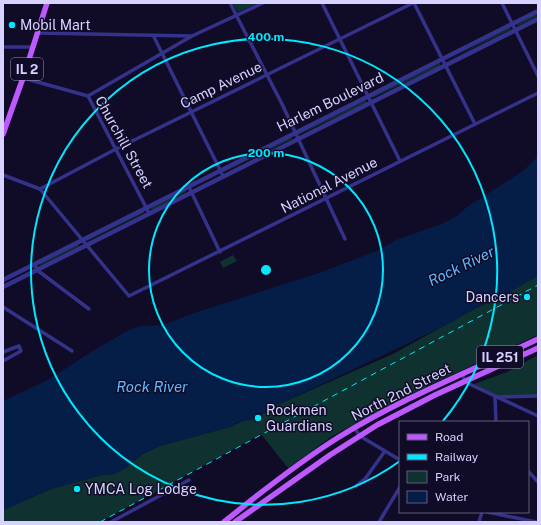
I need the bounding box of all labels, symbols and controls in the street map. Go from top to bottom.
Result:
place label: Mobil Mart [20,17,91,33]
marker: Mobil Mart [7,20,17,30]
text: 400 m [248,30,285,44]
road number: IL 2 [11,58,43,80]
street label: Camp Avenue [177,58,265,112]
street label: Harlem Boulevard [274,69,386,135]
street label: Churchill Street [92,93,156,191]
text: 200 m [248,146,284,160]
street label: National Avenue [278,154,380,216]
water label: Rock River [425,243,497,289]
centre of rings [259,263,273,277]
place label: Dancers [465,289,519,305]
marker: Dancers [522,292,532,302]
road number: IL 251 [477,346,523,368]
street label: North 2nd Street [349,360,453,424]
water label: Rock River [116,378,188,395]
place label: Rockmen Guardians [266,402,332,434]
marker: Rockmen Guardians [253,413,263,423]
legend [399,421,529,513]
text: Road [435,430,463,444]
text: Railway [435,450,479,464]
text: Park [435,470,461,484]
place label: YMCA Log Lodge [85,481,197,497]
marker: YMCA Log Lodge [72,484,82,494]
text: Water [435,490,469,504]

